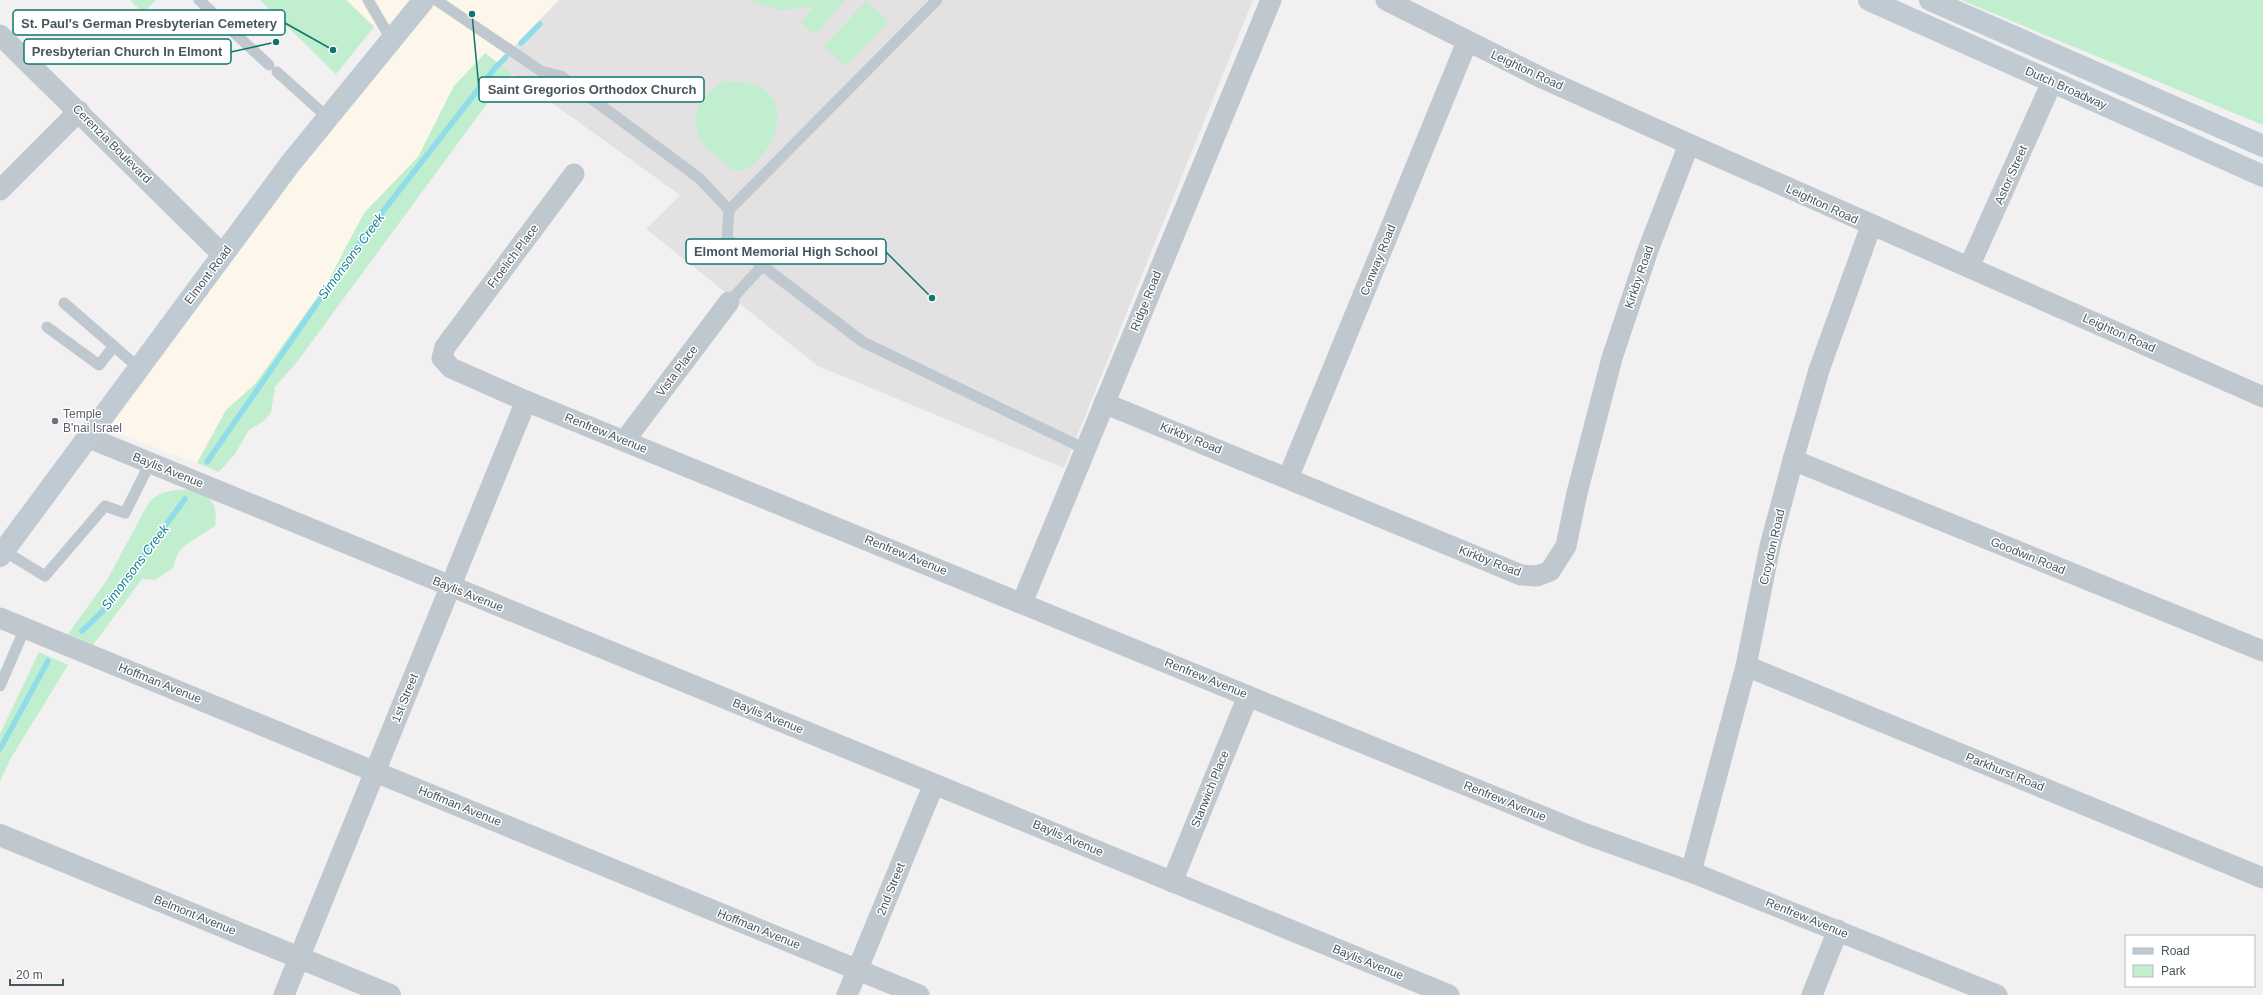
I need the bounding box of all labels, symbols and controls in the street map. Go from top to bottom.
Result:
callout: St. Paul's German Presbyterian Cemetery [13,10,285,35]
text: St. Paul's German Presbyterian Cemetery [21,16,278,31]
callout: Presbyterian Church In Elmont [24,39,231,64]
text: Presbyterian Church In Elmont [32,44,223,59]
street label: Leighton Road [1489,47,1565,93]
street label: Dutch Broadway [2023,64,2109,112]
callout: Saint Gregorios Orthodox Church [479,77,704,102]
text: Saint Gregorios Orthodox Church [488,82,696,97]
street label: Cerenzia Boulevard [70,102,154,186]
street label: Astor Street [1992,143,2031,207]
street label: Leighton Road [1784,181,1860,227]
water label: Simonsons Creek [315,209,388,302]
street label: Froelich Place [485,221,542,291]
street label: Conway Road [1357,222,1399,298]
callout: Elmont Memorial High School [686,239,886,264]
street label: Elmont Road [182,243,234,307]
text: Elmont Memorial High School [694,244,878,259]
street label: Kirkby Road [1622,244,1656,310]
street label: Ridge Road [1128,269,1164,333]
street label: Leighton Road [2080,311,2158,355]
street label: Vista Place [653,343,701,399]
place label: Temple B'nai Israel [63,407,122,435]
street label: Renfrew Avenue [563,410,650,456]
marker: Temple B'nai Israel [50,416,60,426]
street label: Kirkby Road [1158,419,1224,457]
street label: Baylis Avenue [131,449,206,491]
street label: Croydon Road [1756,508,1788,586]
water label: Simonsons Creek [98,520,173,612]
street label: Renfrew Avenue [863,532,950,578]
street label: Goodwin Road [1989,535,2067,577]
street label: Kirkby Road [1457,543,1523,579]
street label: Baylis Avenue [431,573,506,615]
street label: Renfrew Avenue [1163,655,1250,701]
street label: Hoffman Avenue [116,660,204,706]
street label: 1st Street [389,671,421,724]
street label: Baylis Avenue [731,695,806,737]
street label: Stanwich Place [1188,748,1232,830]
street label: Parkhurst Road [1964,750,2046,794]
street label: Renfrew Avenue [1462,778,1549,824]
street label: Hoffman Avenue [416,783,504,829]
street label: Baylis Avenue [1031,817,1106,859]
street label: 2nd Street [874,860,908,917]
street label: Belmont Avenue [152,892,238,938]
street label: Renfrew Avenue [1764,895,1851,941]
street label: Hoffman Avenue [715,906,803,952]
legend [2125,935,2255,987]
street label: Baylis Avenue [1331,941,1406,983]
text: Road [2161,944,2190,958]
scale bar [10,961,63,987]
text: Park [2161,964,2187,978]
text: 20 m [16,968,43,982]

